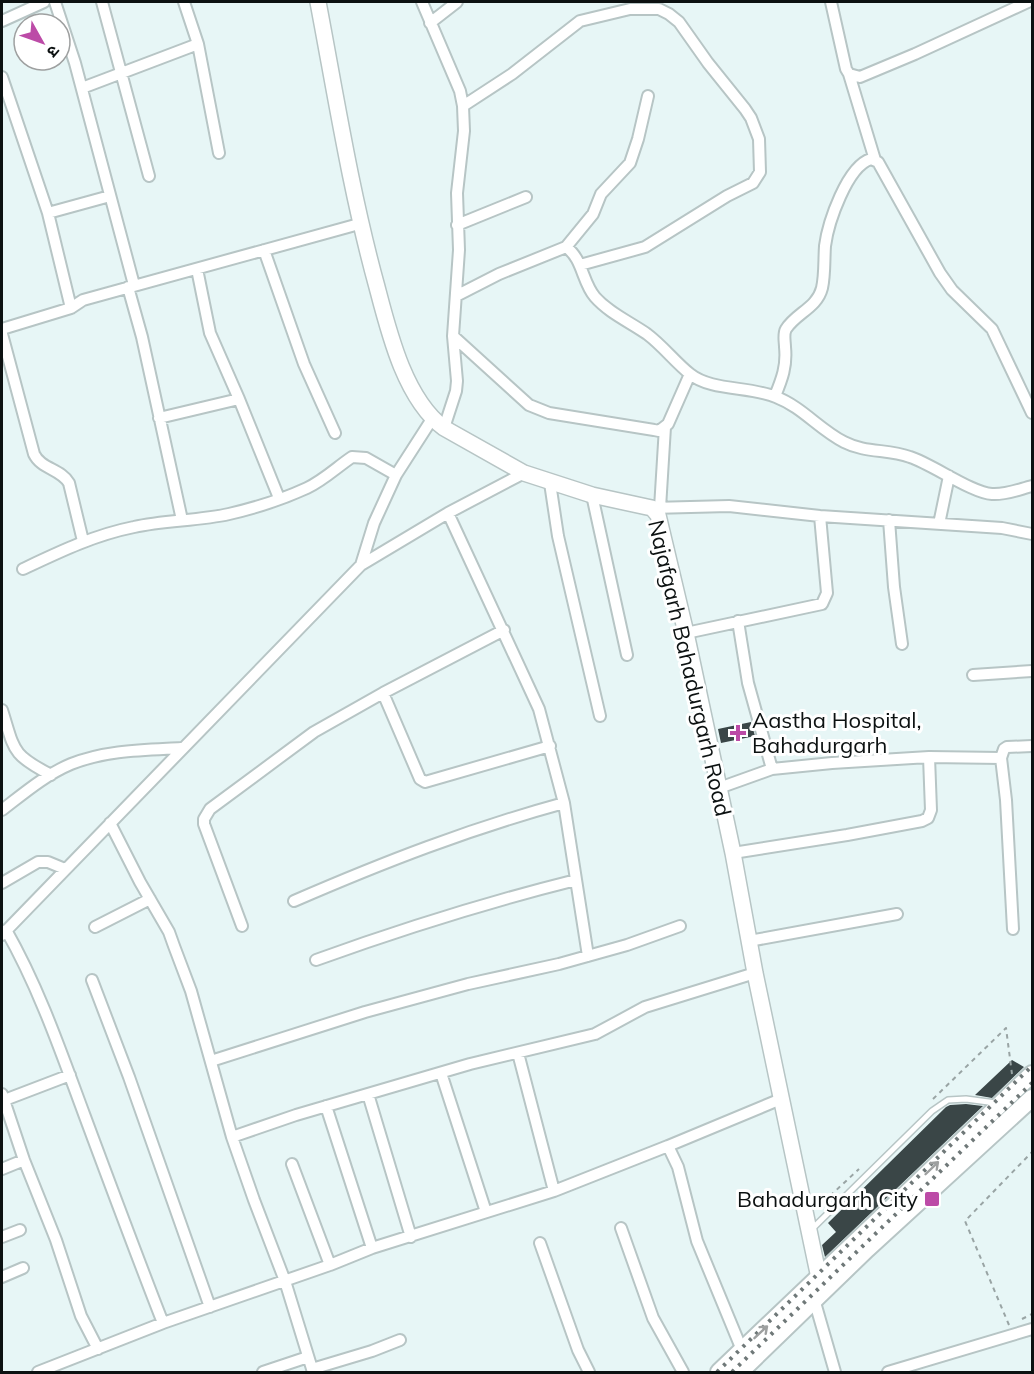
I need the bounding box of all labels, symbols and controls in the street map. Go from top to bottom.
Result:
north arrow [12,12,72,72]
text: उ [42,42,64,62]
street label: Najafgarh Bahadurgarh Road [642,517,738,819]
place label: Aastha Hospital, Bahadurgarh [752,706,922,759]
marker: Aastha Hospital, Bahadurgarh [729,724,747,742]
one-way arrow [925,1161,940,1176]
place label: Bahadurgarh City [737,1185,918,1213]
marker: Bahadurgarh City [923,1190,941,1208]
one-way arrow [754,1325,769,1339]

